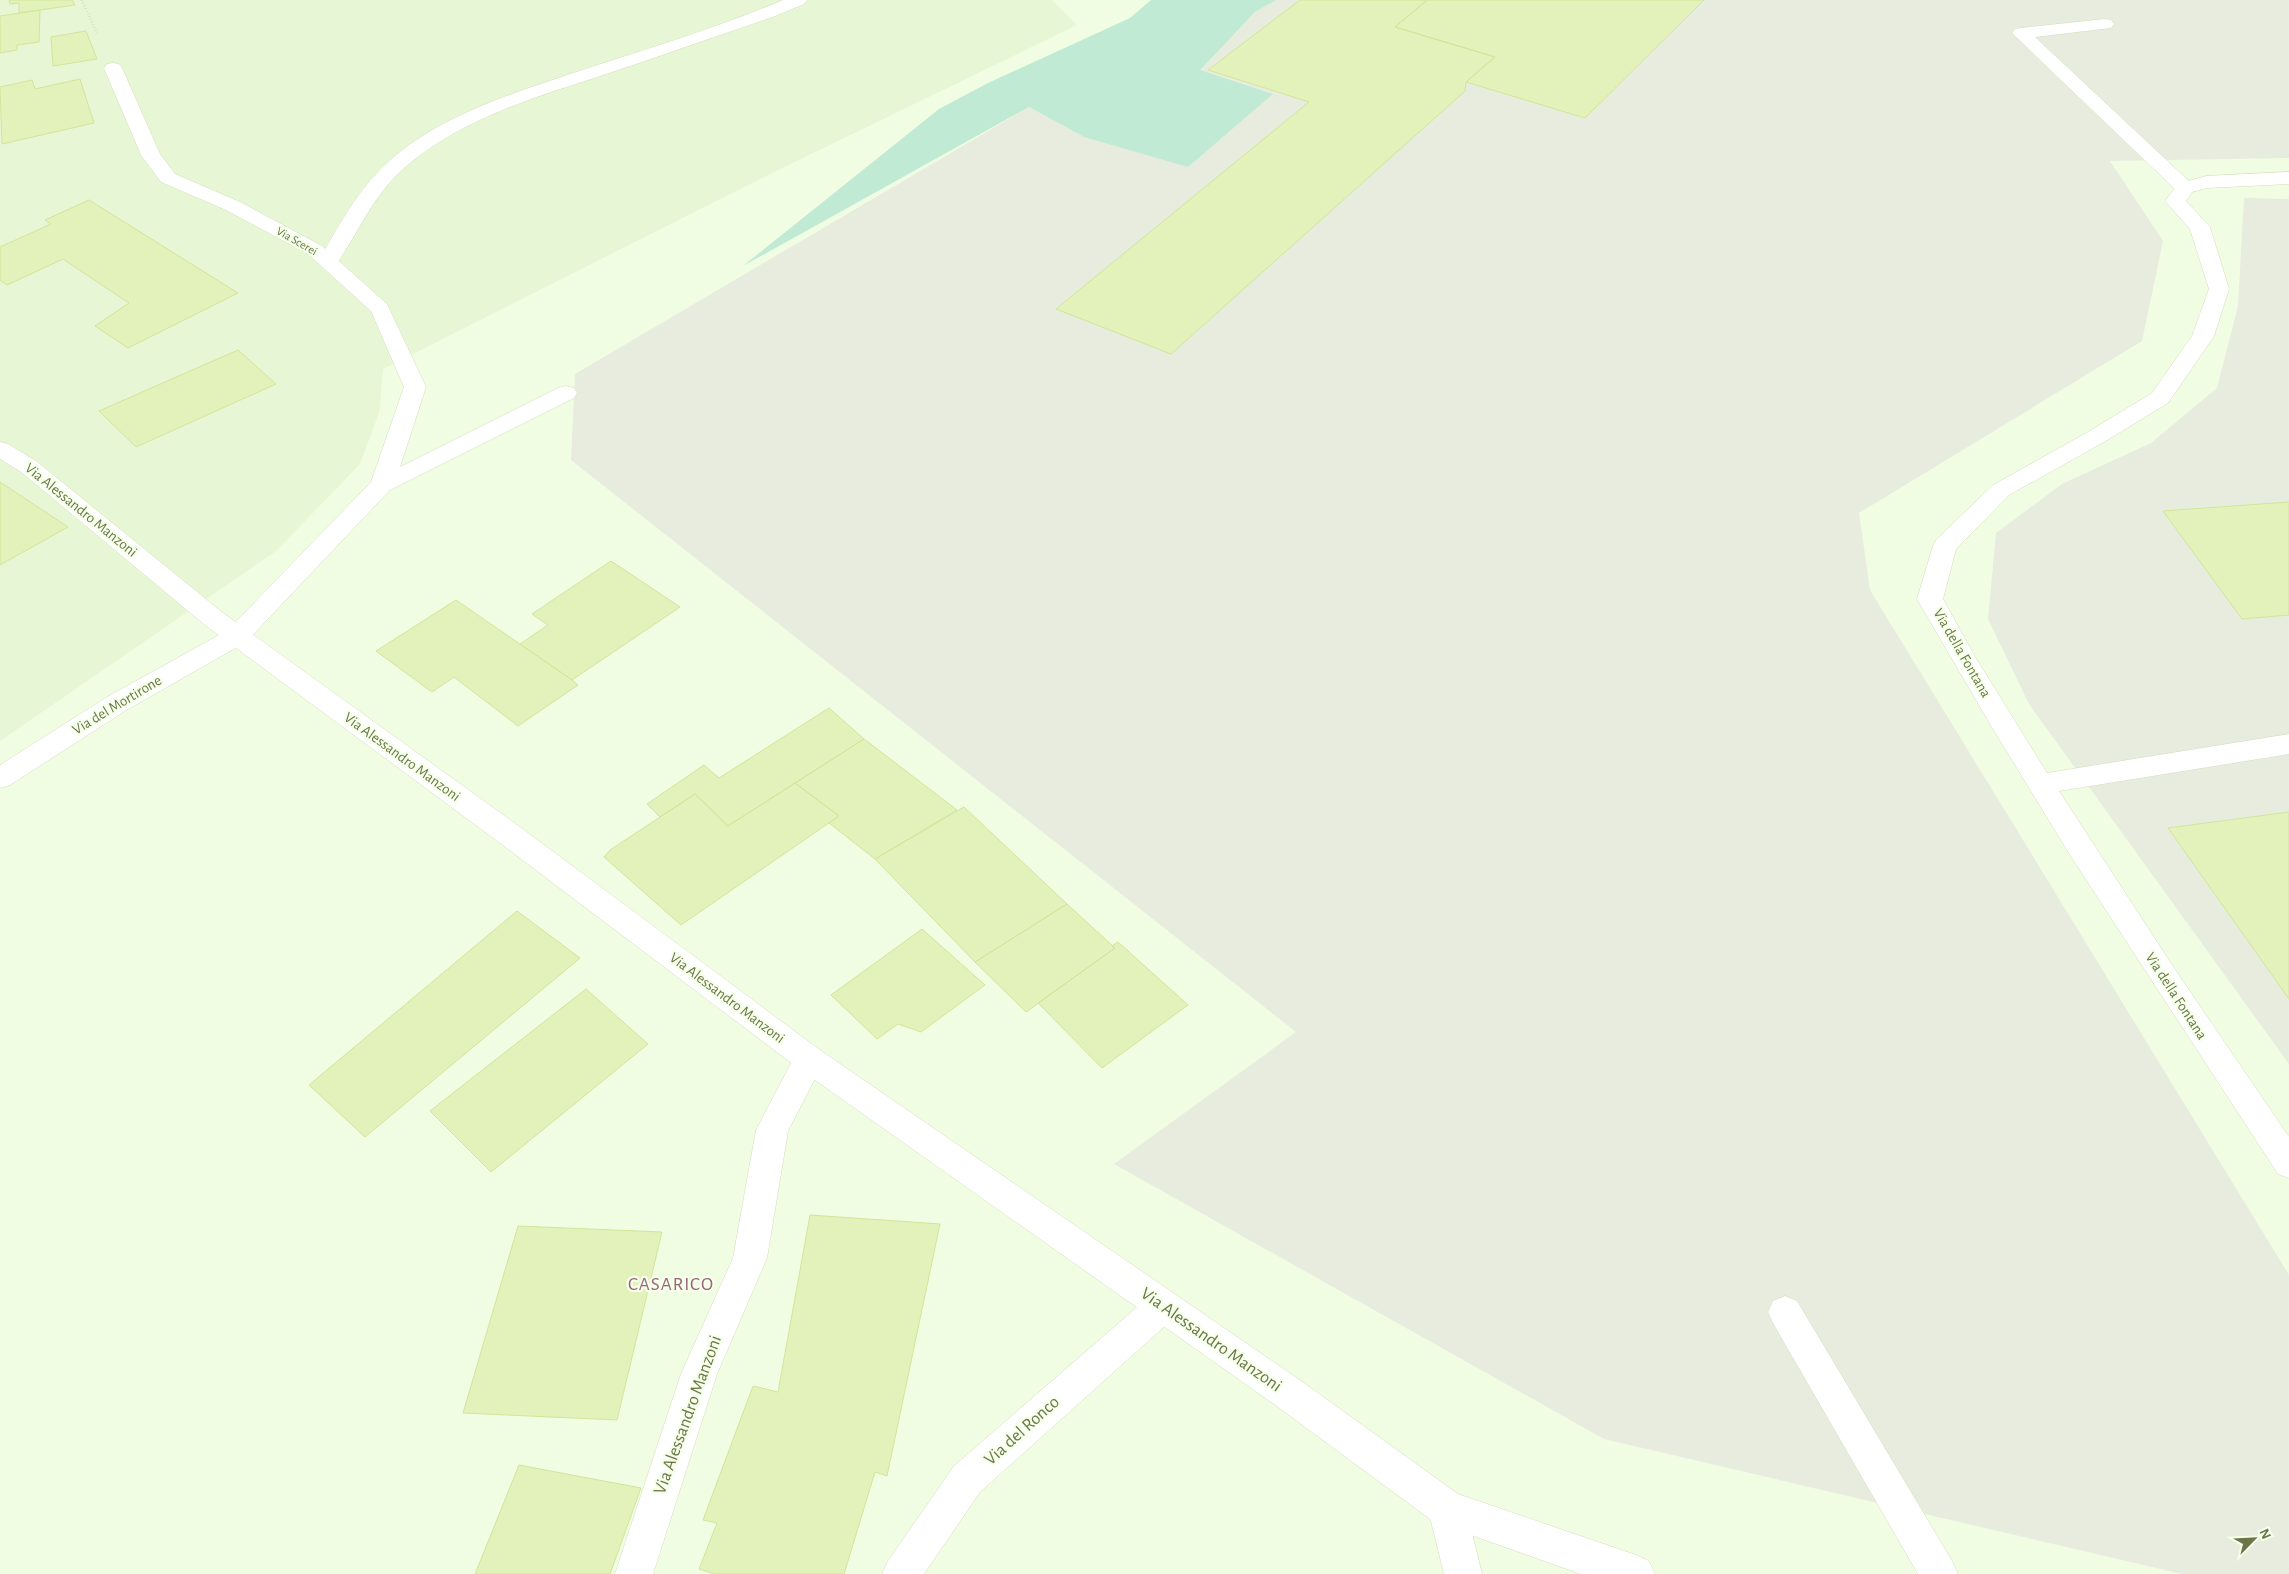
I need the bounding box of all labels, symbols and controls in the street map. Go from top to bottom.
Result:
street label: Via Scerei [274,225,320,257]
street label: Via Alessandro Manzoni [22,460,140,560]
street label: Via della Fontana [1930,606,1994,700]
street label: Via del Mortirone [70,673,164,737]
street label: Via Alessandro Manzoni [341,710,463,804]
street label: Via Alessandro Manzoni [667,950,787,1046]
street label: Via della Fontana [2142,950,2210,1042]
district label: CASARICO [628,1275,714,1294]
street label: Via Alessandro Manzoni [1137,1285,1285,1395]
street label: Via Alessandro Manzoni [651,1333,725,1497]
street label: Via del Ronco [981,1393,1063,1469]
north arrow [2229,1514,2279,1564]
text: N [2257,1527,2273,1541]

